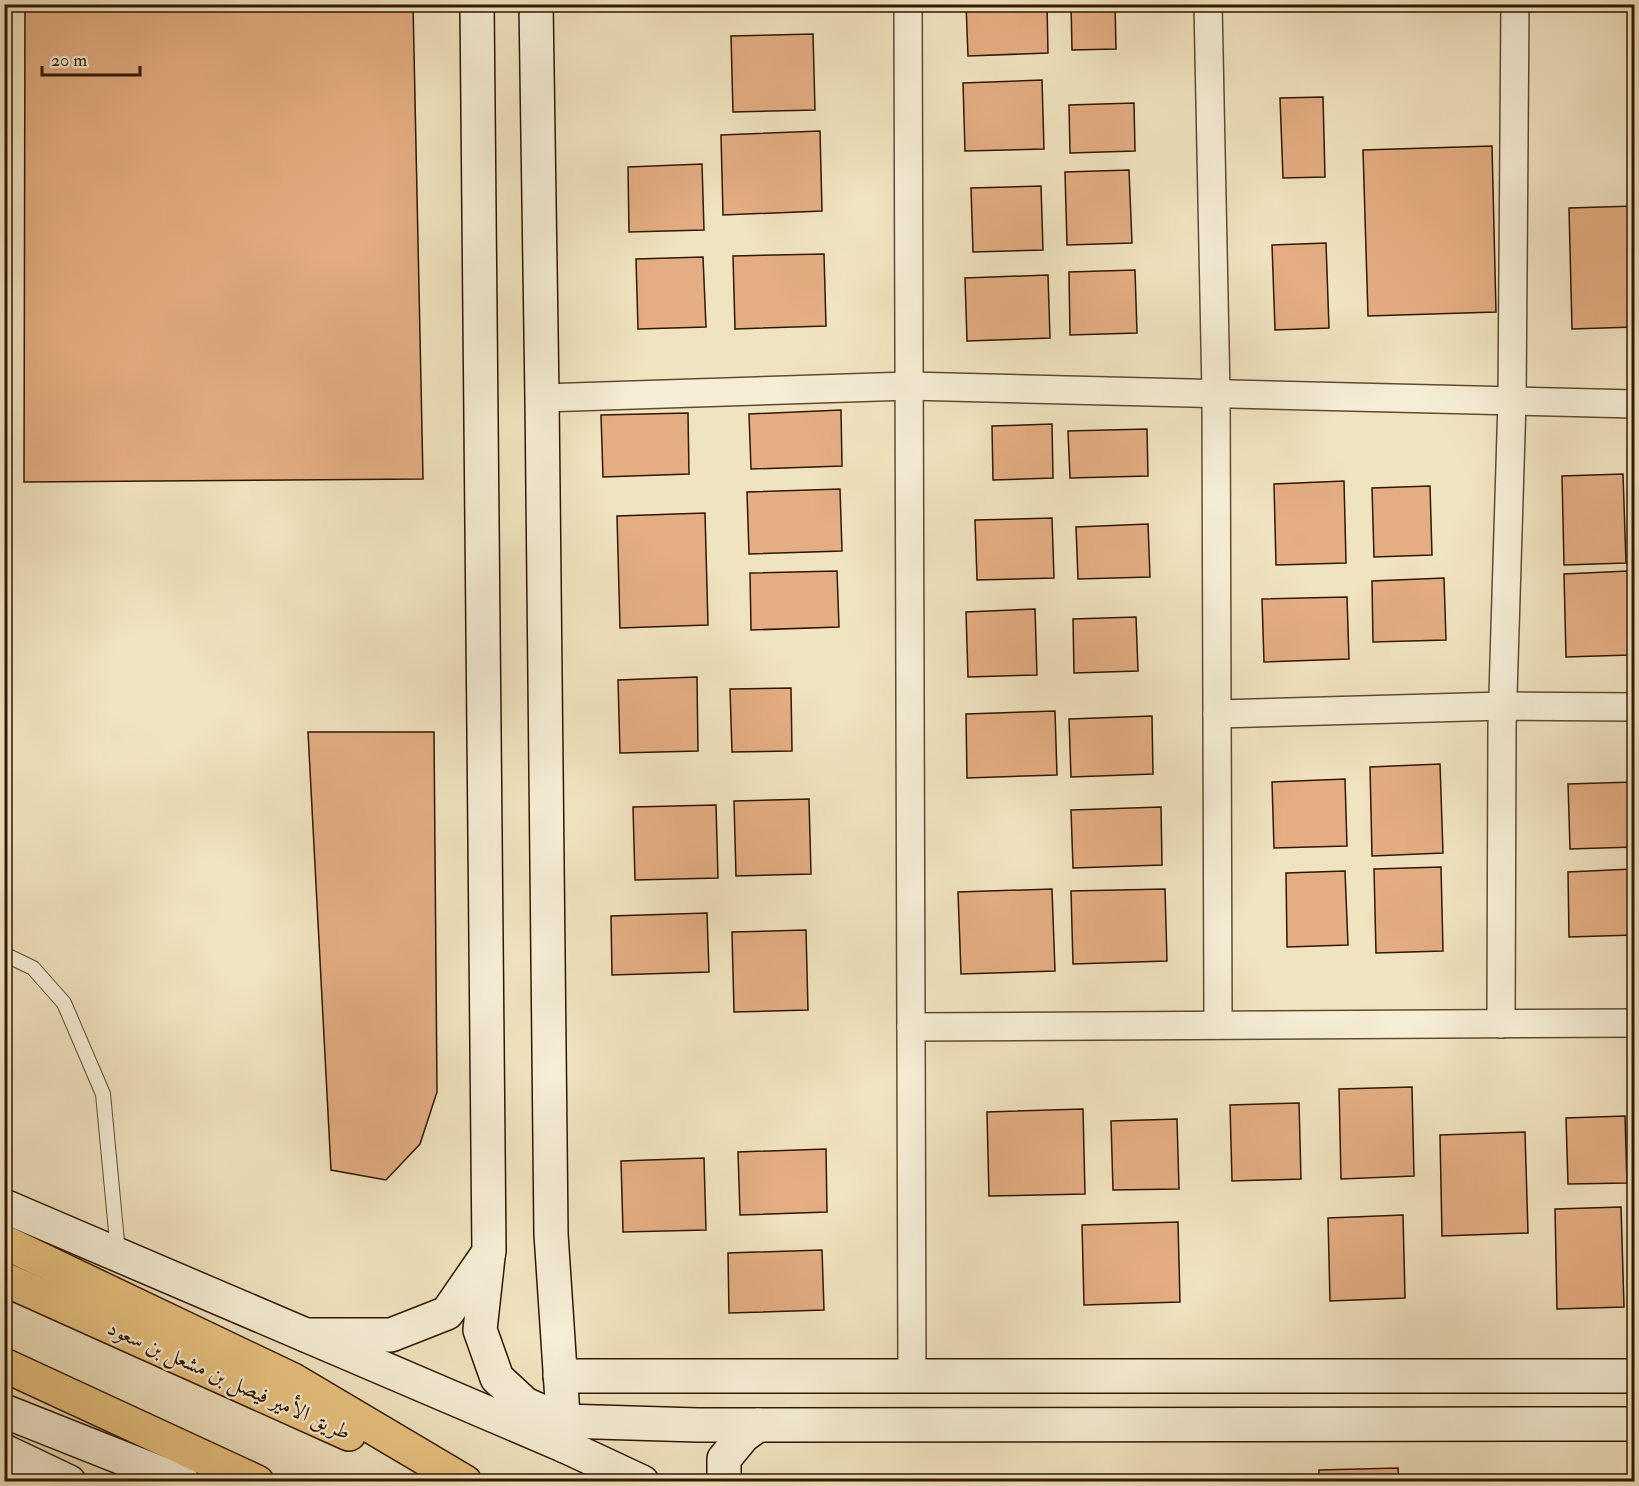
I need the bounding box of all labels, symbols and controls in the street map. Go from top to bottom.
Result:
scale bar [42,39,140,77]
text: 20 m [51,49,87,72]
street label: طريق الأمير فيصل بن مشعل بن سعود [102,1312,356,1447]

